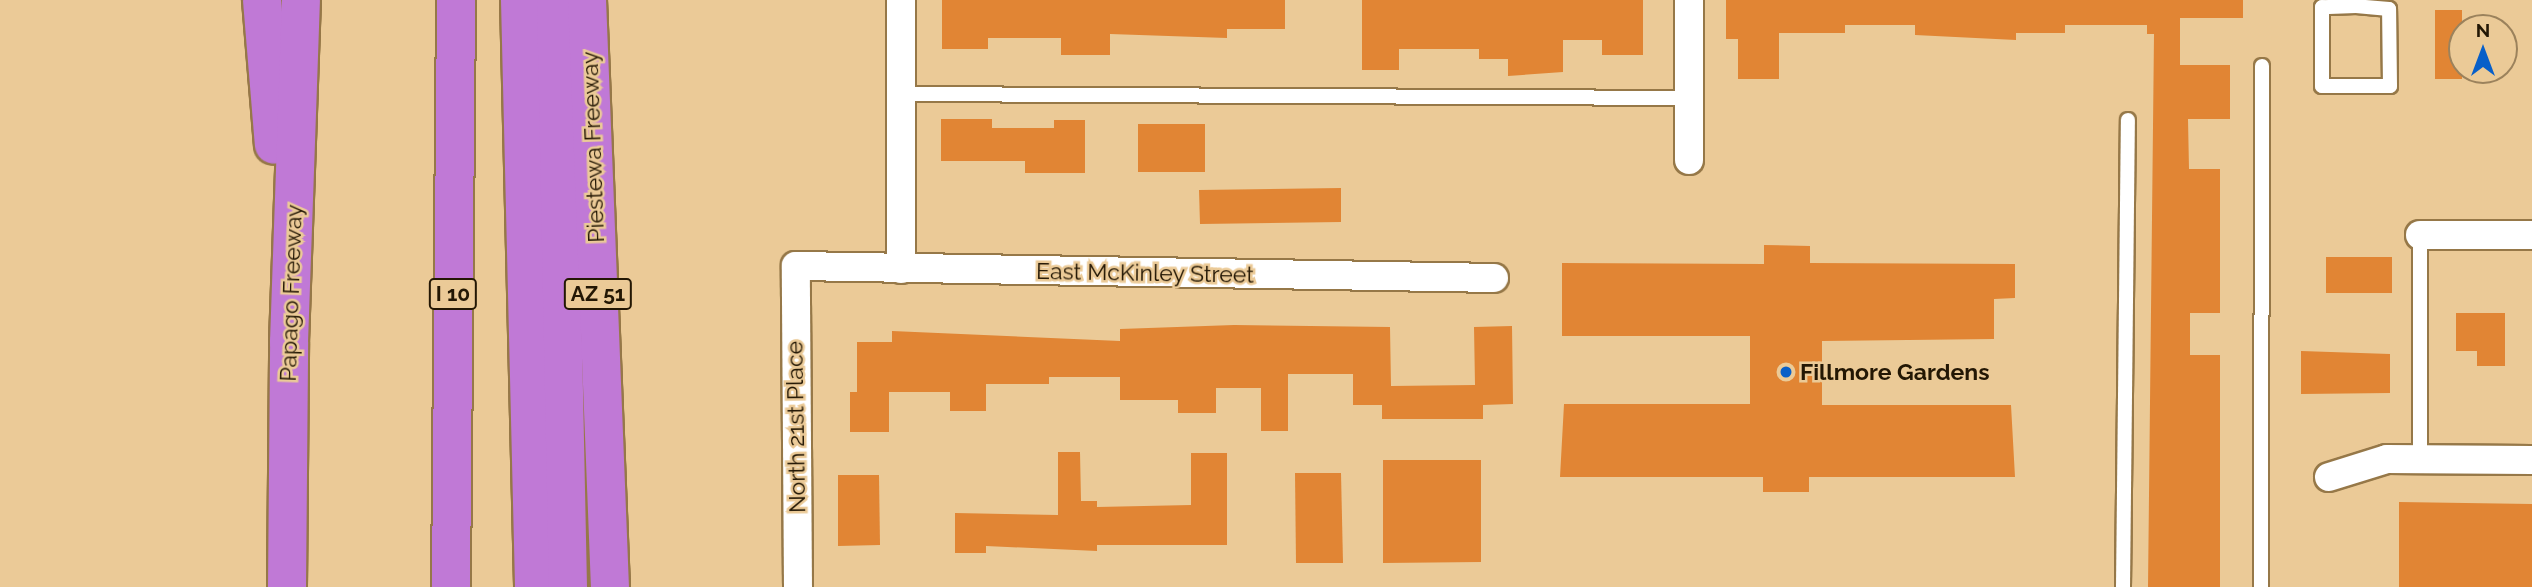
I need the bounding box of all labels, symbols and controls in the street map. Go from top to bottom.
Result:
north arrow [2448,14,2518,84]
text: N [2476,19,2490,41]
street label: Piestewa Freeway [576,51,610,243]
street label: Papago Freeway [274,204,308,382]
street label: East McKinley Street [1036,257,1254,289]
road number: I 10 [428,276,477,312]
road number: AZ 51 [563,276,633,312]
street label: North 21st Place [781,341,811,513]
place label: Fillmore Gardens [1800,358,1990,386]
marker: Fillmore Gardens [1778,364,1794,380]

